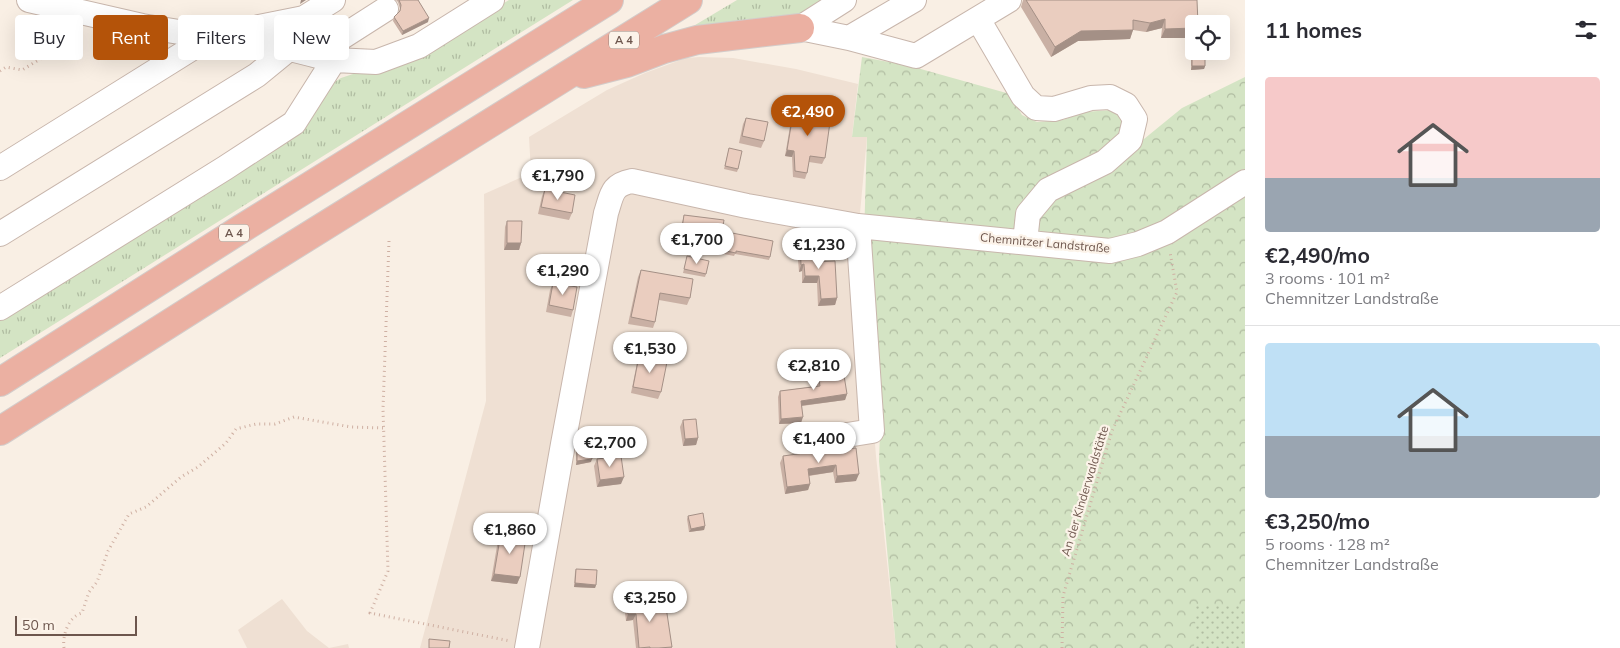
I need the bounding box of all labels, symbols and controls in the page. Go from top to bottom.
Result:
chip: Buy [15,15,83,60]
chip: Rent [93,15,168,60]
chip: Filters [178,15,264,60]
chip: New [274,15,349,60]
map controls [1185,15,1230,60]
button: locate [1185,15,1230,60]
icon: filters [1572,16,1600,44]
text: 11 homes [1265,17,1362,43]
road number: A 4 [609,32,639,48]
pin: €2,490 [767,94,849,137]
text: €2,490 [782,101,834,121]
icon: home [1388,110,1478,200]
pin: €1,790 [517,158,599,201]
text: €1,790 [532,165,584,185]
pin: €1,700 [656,222,738,265]
road number: A 4 [219,224,249,242]
pin: €1,230 [778,228,860,270]
text: €1,700 [671,229,723,249]
street label: Chemnitzer Landstraße [980,229,1111,256]
text: €1,230 [793,234,845,254]
text: €2,490/mo [1265,242,1370,268]
pin: €1,290 [522,254,604,296]
text: €1,290 [537,260,589,280]
text: 3 rooms · 101 m² [1265,268,1390,288]
text: Chemnitzer Landstraße [1265,288,1439,308]
pin: €1,530 [609,332,691,374]
text: €1,530 [624,338,676,358]
pin: €2,810 [773,348,855,391]
text: €2,810 [788,355,840,375]
icon: home [1388,375,1478,465]
pin: €1,400 [778,422,860,464]
street label: An der Kinderwaldstätte [1058,424,1112,558]
pin: €2,700 [569,426,651,468]
text: €1,400 [793,428,845,448]
text: €2,700 [584,432,636,452]
text: €3,250/mo [1265,508,1370,534]
pin: €1,860 [469,512,551,555]
text: €1,860 [484,519,536,539]
text: 5 rooms · 128 m² [1265,534,1390,554]
text: Chemnitzer Landstraße [1265,554,1439,574]
pin: €3,250 [609,580,691,623]
text: €3,250 [624,587,676,607]
scale bar [15,613,138,636]
text: 50 m [22,616,55,634]

